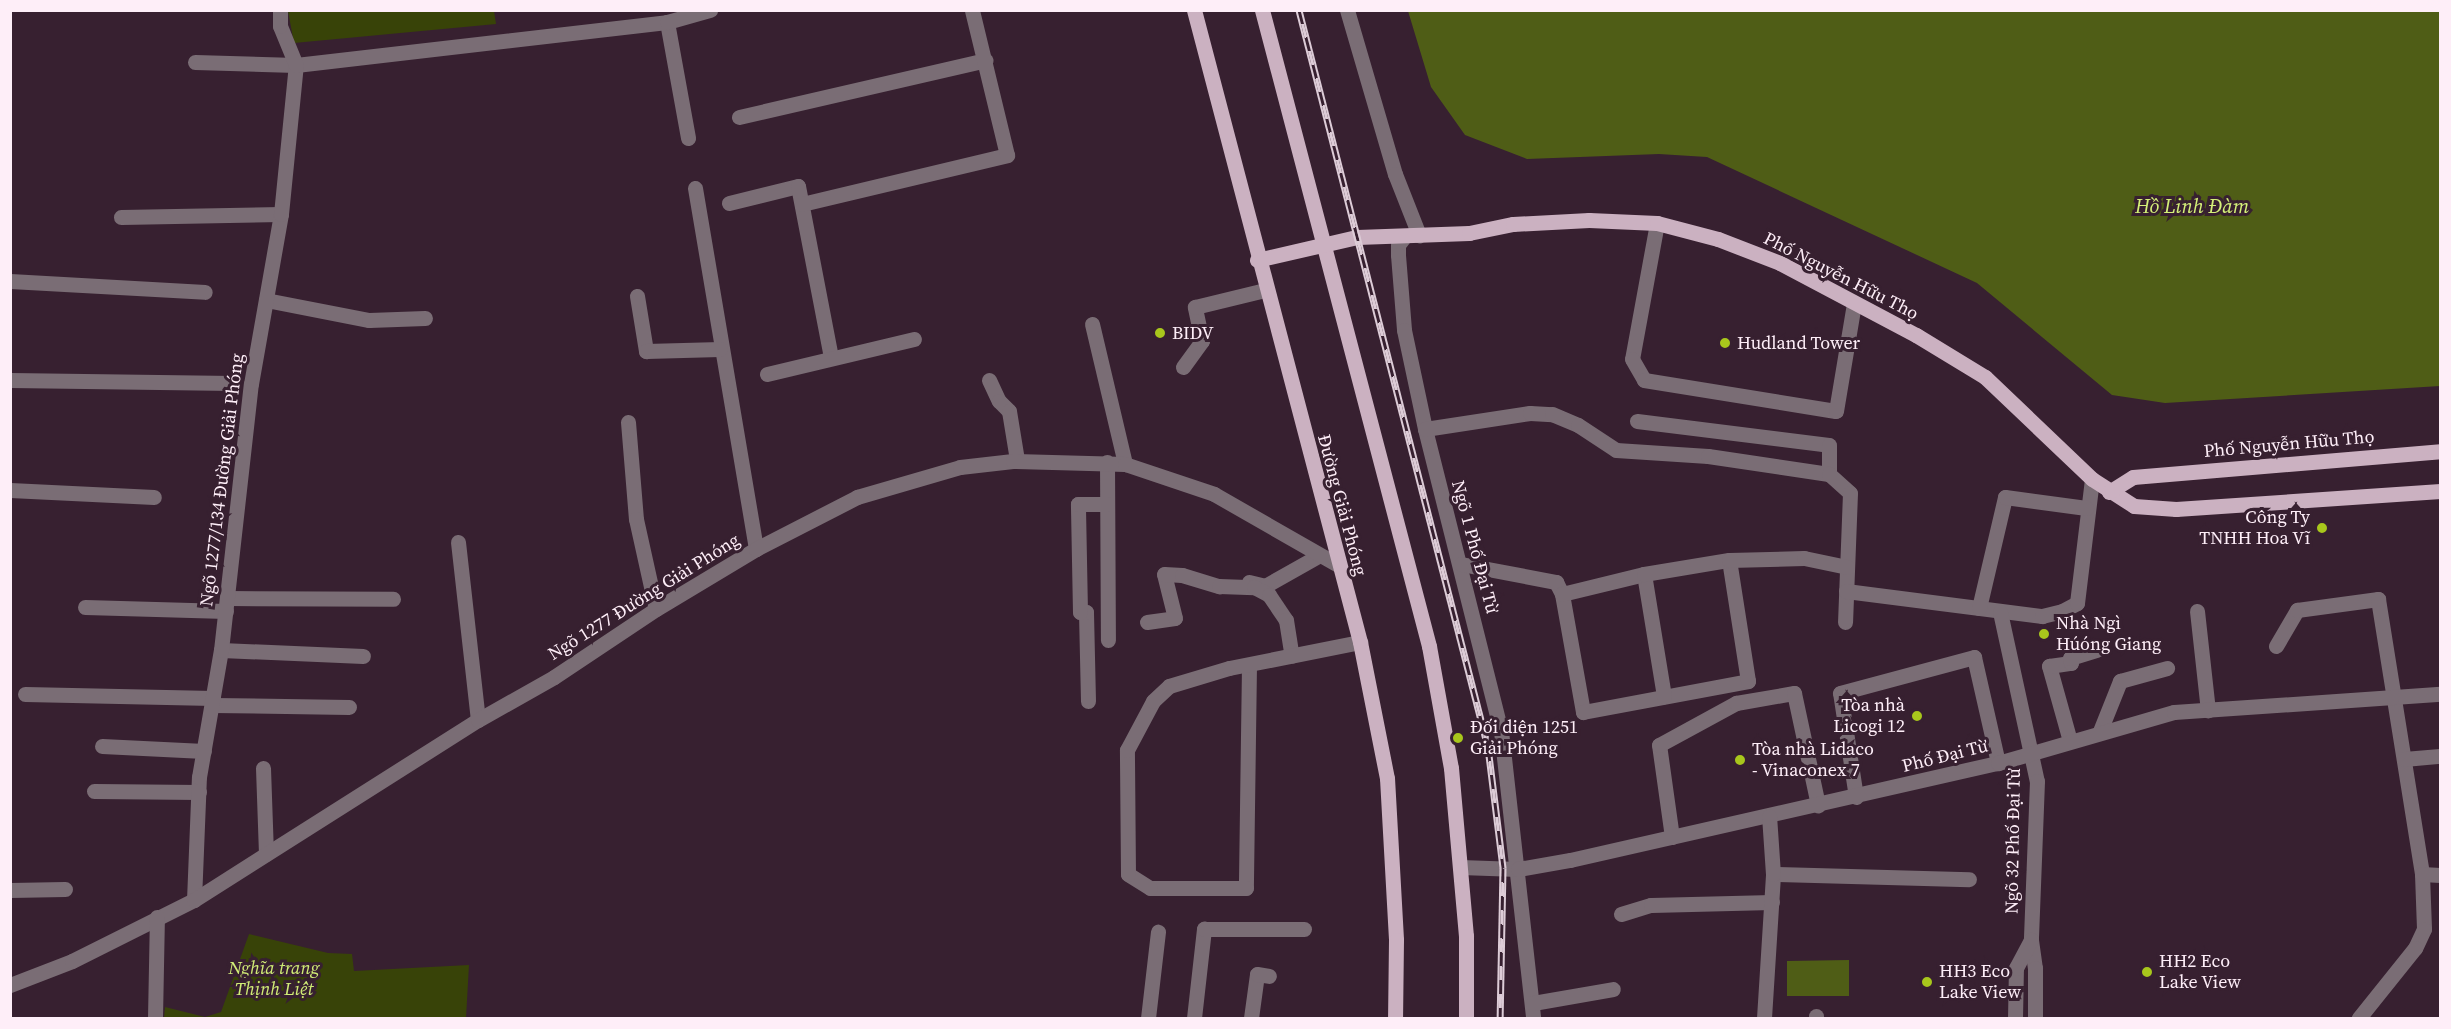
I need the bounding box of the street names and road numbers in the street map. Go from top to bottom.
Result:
street label: Phố Nguyễn Hữu Thọ [1760,227,1922,325]
street label: Ngõ 1277/134 Đường Giải Phóng [196,352,248,608]
street label: Phố Nguyễn Hữu Thọ [2203,426,2375,462]
street label: Đường Giải Phóng [1313,432,1371,578]
street label: Ngõ 1 Phố Đại Từ [1447,478,1503,616]
street label: Ngõ 1277 Đường Giải Phóng [544,529,744,665]
street label: Phố Đại Từ [1900,735,1990,777]
street label: Ngõ 32 Phố Đại Từ [2001,768,2025,914]

